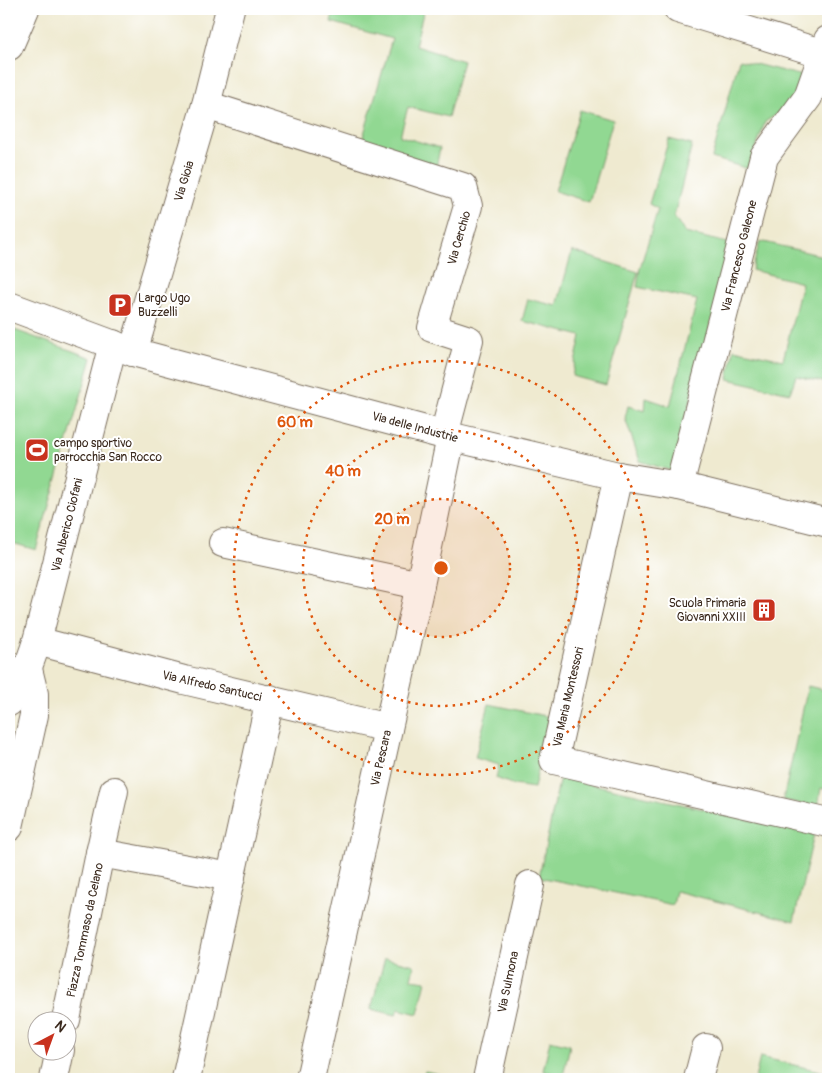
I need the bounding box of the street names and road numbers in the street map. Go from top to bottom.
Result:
street label: Via Gioia [171,159,198,203]
street label: Via Francesco Galeone [718,198,761,314]
street label: Via Cerchio [445,209,474,267]
street label: Via delle Industrie [370,409,460,446]
street label: Via Alberico Ciofani [49,477,86,574]
street label: Via Maria Montessori [550,646,587,749]
street label: Via Alfredo Santucci [161,668,263,705]
street label: Via Pescara [368,728,395,788]
street label: Piazza Tommaso da Celano [64,861,107,999]
street label: Via Sulmona [495,949,522,1014]

